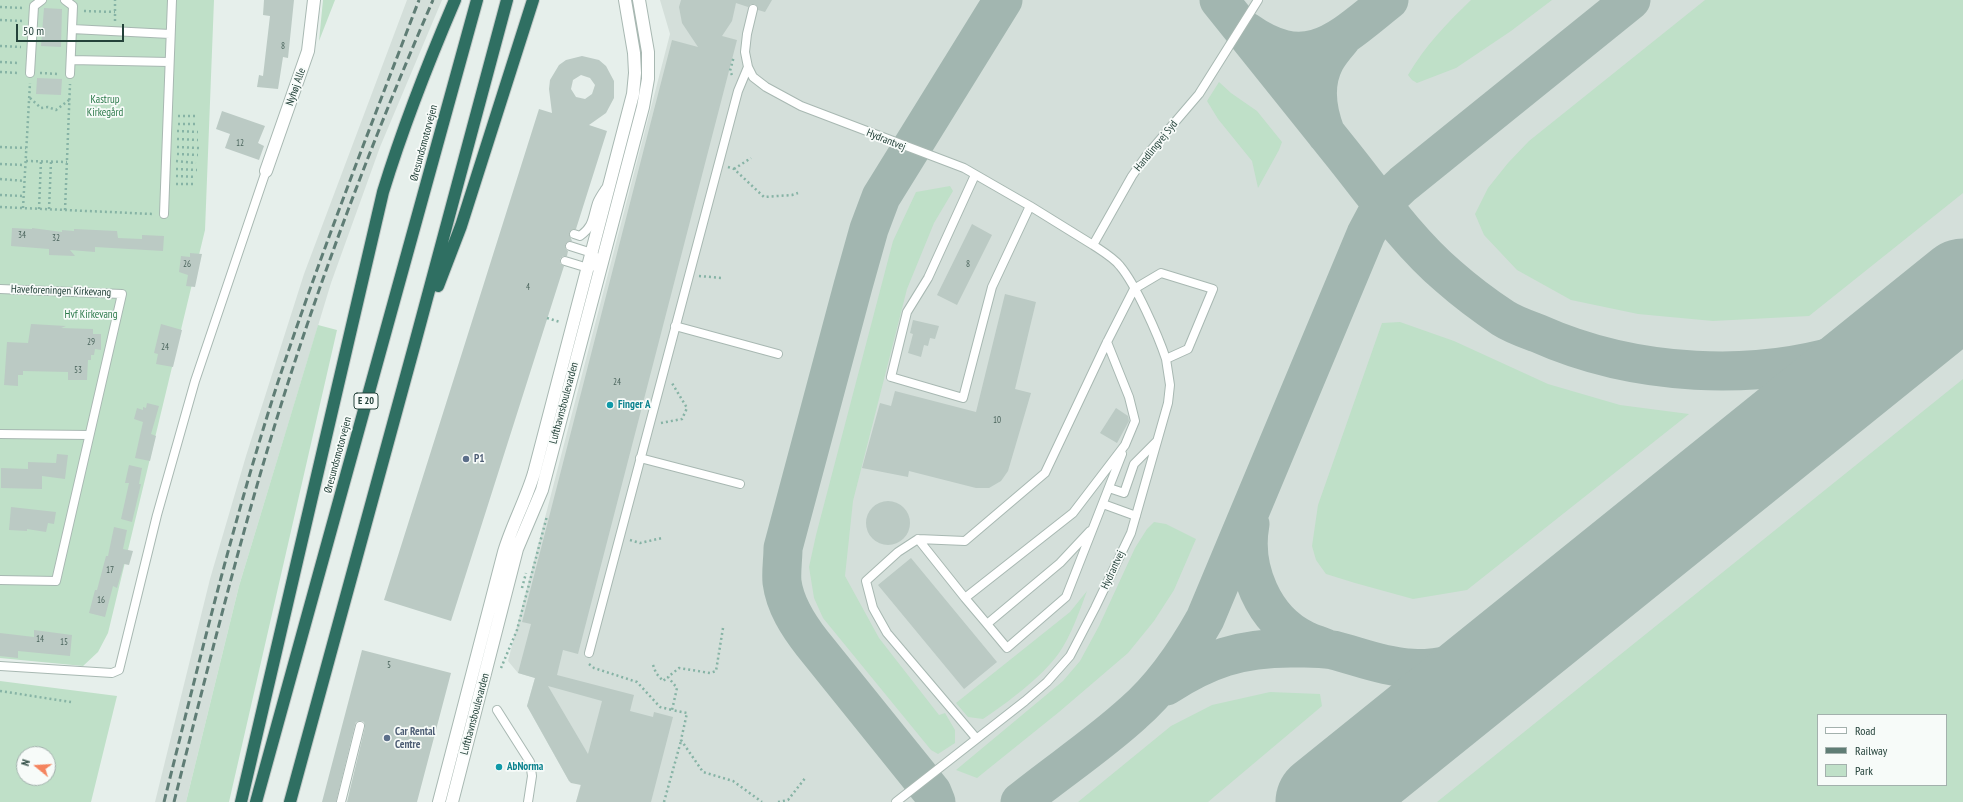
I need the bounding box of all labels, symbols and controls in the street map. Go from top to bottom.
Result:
scale bar [18,16,126,42]
text: 50 m [23,23,44,38]
house number: 8 [281,41,285,51]
street label: Nyhøj Alle [283,66,309,108]
park label: Kastrup Kirkegård [87,93,123,119]
street label: Øresundsmotorvejen [407,103,441,183]
street label: Handlingvej Syd [1132,118,1180,174]
street label: Hydrantvej [864,126,908,154]
house number: 12 [236,138,244,148]
house number: 34 [18,230,26,240]
house number: 32 [52,233,60,243]
house number: 26 [183,259,191,269]
house number: 8 [966,259,970,269]
house number: 4 [526,282,530,292]
street label: Haveforeningen Kirkevang [11,283,111,299]
park label: Hvf Kirkevang [65,308,117,322]
house number: 29 [87,337,95,347]
house number: 24 [161,342,169,352]
street label: Lufthavnsboulevarden [547,361,581,445]
house number: 53 [74,365,82,375]
house number: 24 [613,377,621,387]
road number: E 20 [354,393,378,409]
place label: Finger A [618,398,651,412]
marker: Finger A [605,400,615,410]
street label: Øresundsmotorvejen [321,415,355,495]
house number: 10 [993,415,1001,425]
place label: P1 [474,452,485,466]
marker: P1 [461,454,471,464]
street label: Hydrantvej [1098,549,1128,591]
house number: 17 [106,565,114,575]
house number: 16 [97,595,105,605]
house number: 14 [36,634,44,644]
house number: 15 [60,637,68,647]
house number: 5 [387,660,391,670]
street label: Lufthavnsboulevarden [458,672,492,756]
legend [1817,714,1947,786]
text: Road [1855,723,1875,738]
place label: Car Rental Centre [395,725,435,751]
marker: Car Rental Centre [382,733,392,743]
text: Railway [1855,743,1887,758]
north arrow [16,746,56,786]
text: N [18,758,33,768]
place label: AbNorma [507,760,543,774]
marker: AbNorma [494,762,504,772]
text: Park [1855,763,1873,778]

